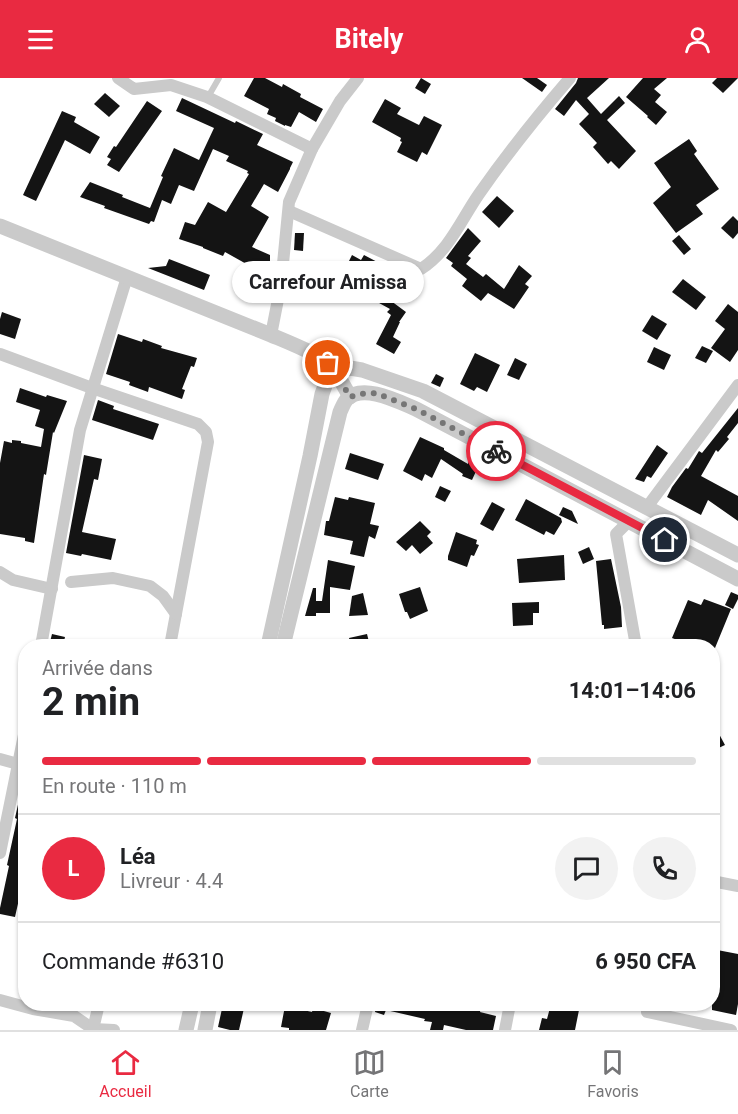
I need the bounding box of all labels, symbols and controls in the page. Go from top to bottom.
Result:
icon: menu [24,23,57,56]
text: Bitely [335,23,403,55]
icon: person [681,23,714,56]
callout: Carrefour Amissa [232,261,424,303]
text: Carrefour Amissa [249,270,407,294]
pin [302,337,353,388]
icon: bag [311,346,344,379]
courier [466,421,526,481]
icon: bike [480,435,513,468]
pin [639,514,690,565]
icon: home [648,523,681,556]
text: Arrivée dans [42,656,153,680]
text: 14:01–14:06 [569,678,696,703]
text: 2 min [42,679,140,725]
text: En route · 110 m [42,774,187,798]
button: chat [555,837,618,900]
button: phone [633,837,696,900]
text: Léa [120,844,156,869]
text: L [68,856,79,881]
text: Livreur · 4.4 [120,869,223,893]
text: Commande #6310 [42,949,224,974]
text: 6 950 CFA [595,949,696,974]
tab: Accueil [99,1046,152,1101]
tab: Carte [350,1046,389,1101]
tab: Favoris [587,1046,639,1101]

